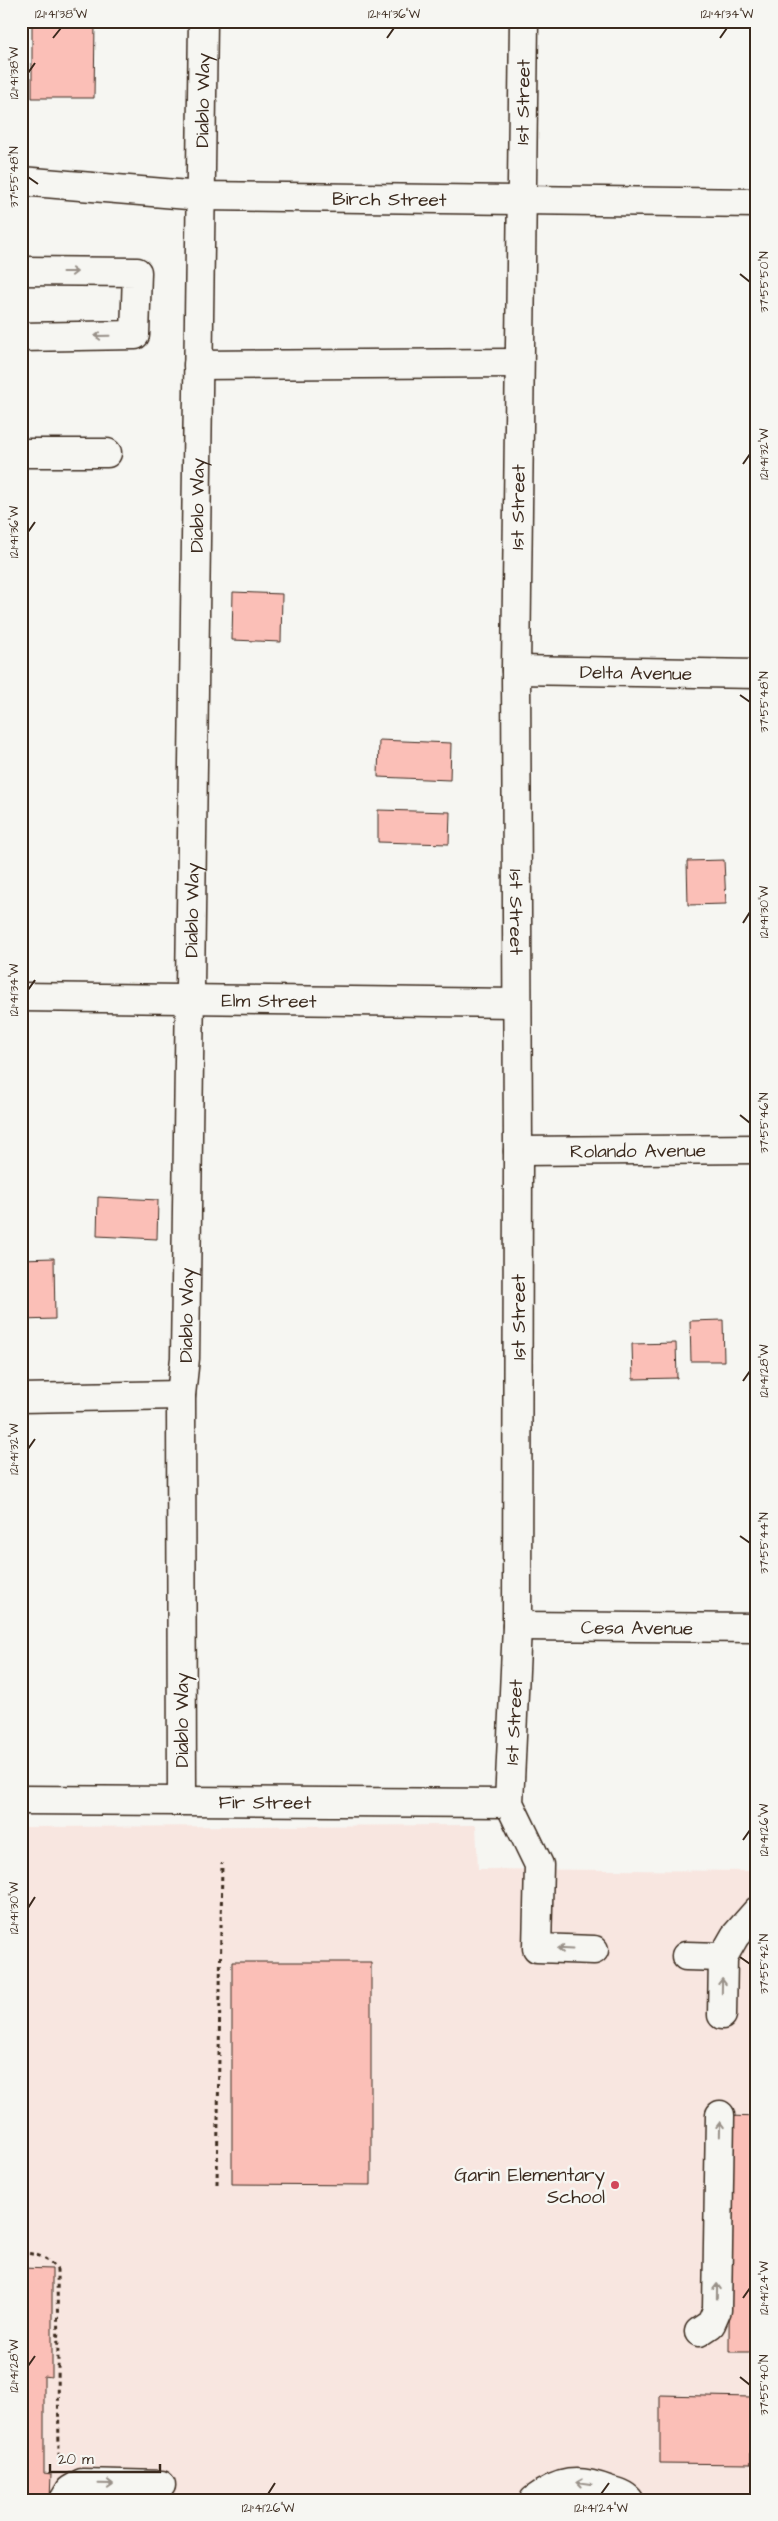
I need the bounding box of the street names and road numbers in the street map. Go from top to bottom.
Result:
street label: Diablo Way [189,52,219,148]
street label: 1st Street [509,59,538,145]
street label: Birch Street [332,186,447,214]
street label: Diablo Way [184,457,213,553]
street label: 1st Street [504,464,533,550]
street label: Delta Avenue [580,659,692,688]
street label: Diablo Way [178,862,208,958]
street label: 1st Street [502,869,529,955]
street label: Elm Street [221,987,317,1016]
street label: Rolando Avenue [570,1137,706,1166]
street label: Diablo Way [173,1267,202,1363]
street label: 1st Street [506,1274,533,1360]
street label: Cesa Avenue [581,1615,693,1642]
street label: Diablo Way [169,1672,197,1767]
street label: 1st Street [499,1678,530,1766]
street label: Fir Street [219,1789,312,1817]

